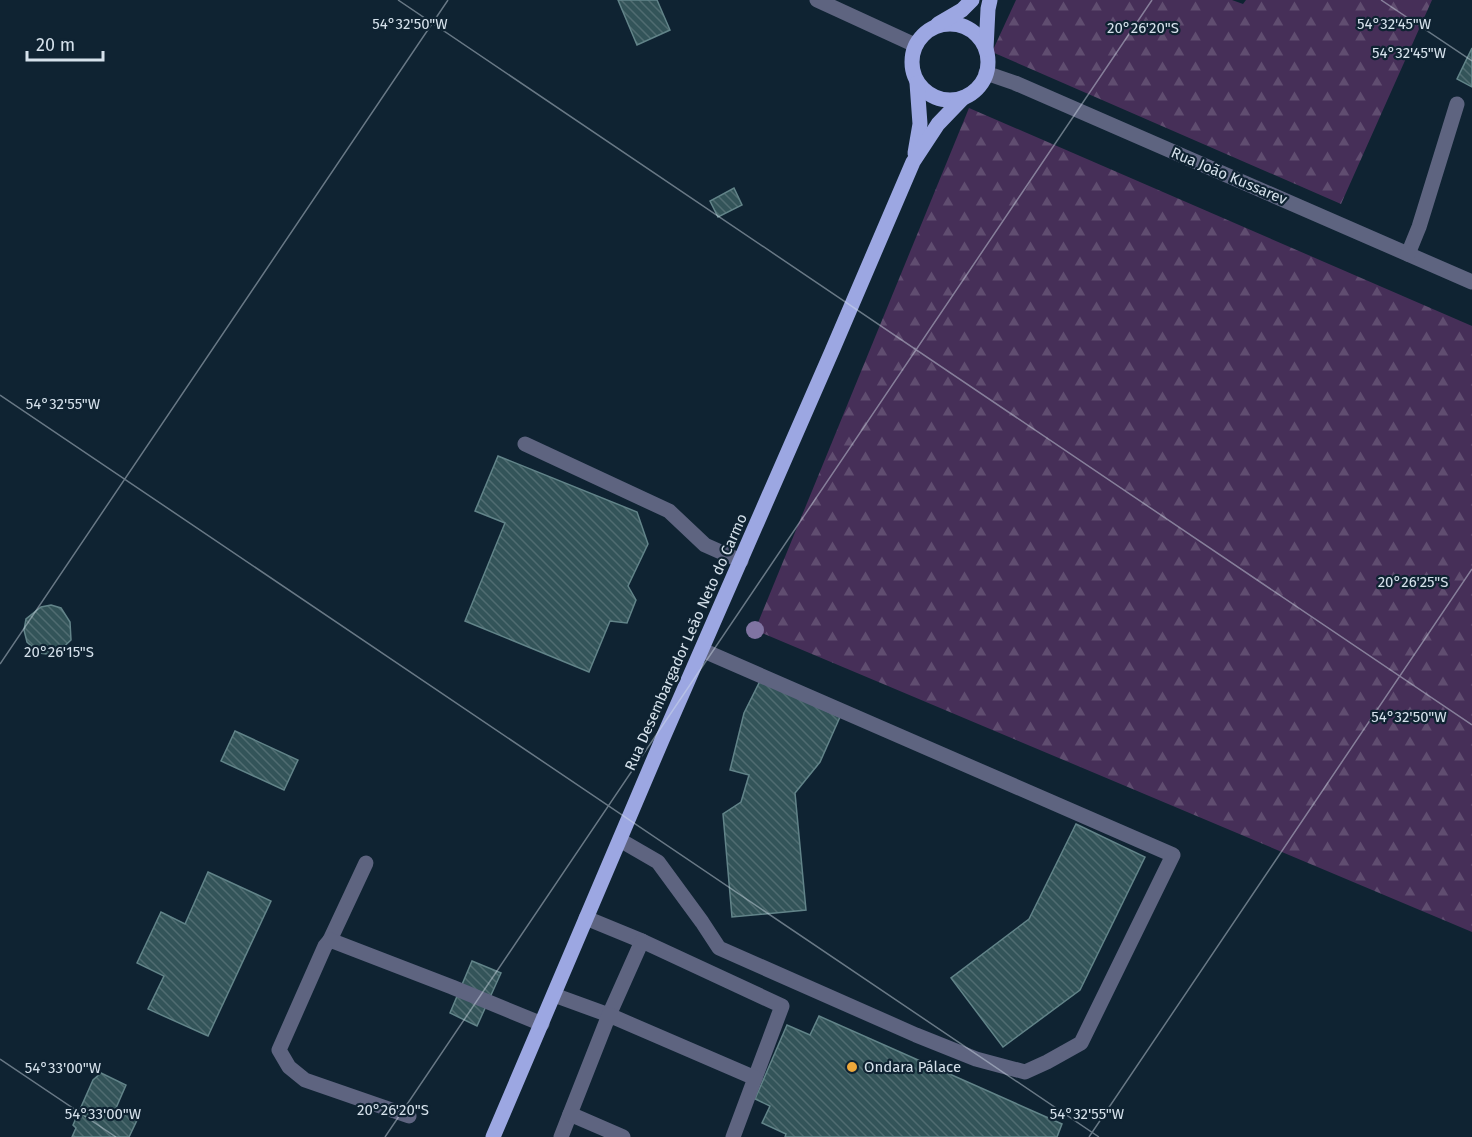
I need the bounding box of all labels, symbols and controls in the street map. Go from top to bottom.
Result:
text: 54°32'50"W [372,15,448,33]
text: 54°32'45"W [1357,15,1432,33]
text: 20°26'20"S [1107,19,1179,37]
scale bar [27,24,104,62]
text: 20 m [36,34,75,56]
text: 54°32'45"W [1372,44,1447,62]
street label: Rua João Kussarev [1168,143,1290,209]
text: 54°32'55"W [26,395,101,413]
street label: Rua Desembargador Leão Neto do Carmo [621,511,751,773]
text: 20°26'25"S [1378,573,1448,591]
text: 20°26'15"S [24,643,94,661]
text: 54°32'50"W [1371,708,1447,726]
place label: Ondara Pálace [864,1058,961,1076]
text: 54°33'00"W [25,1059,102,1077]
marker: Ondara Pálace [845,1060,859,1074]
text: 20°26'20"S [357,1101,429,1119]
text: 54°33'00"W [65,1105,142,1123]
text: 54°32'55"W [1050,1105,1125,1123]

